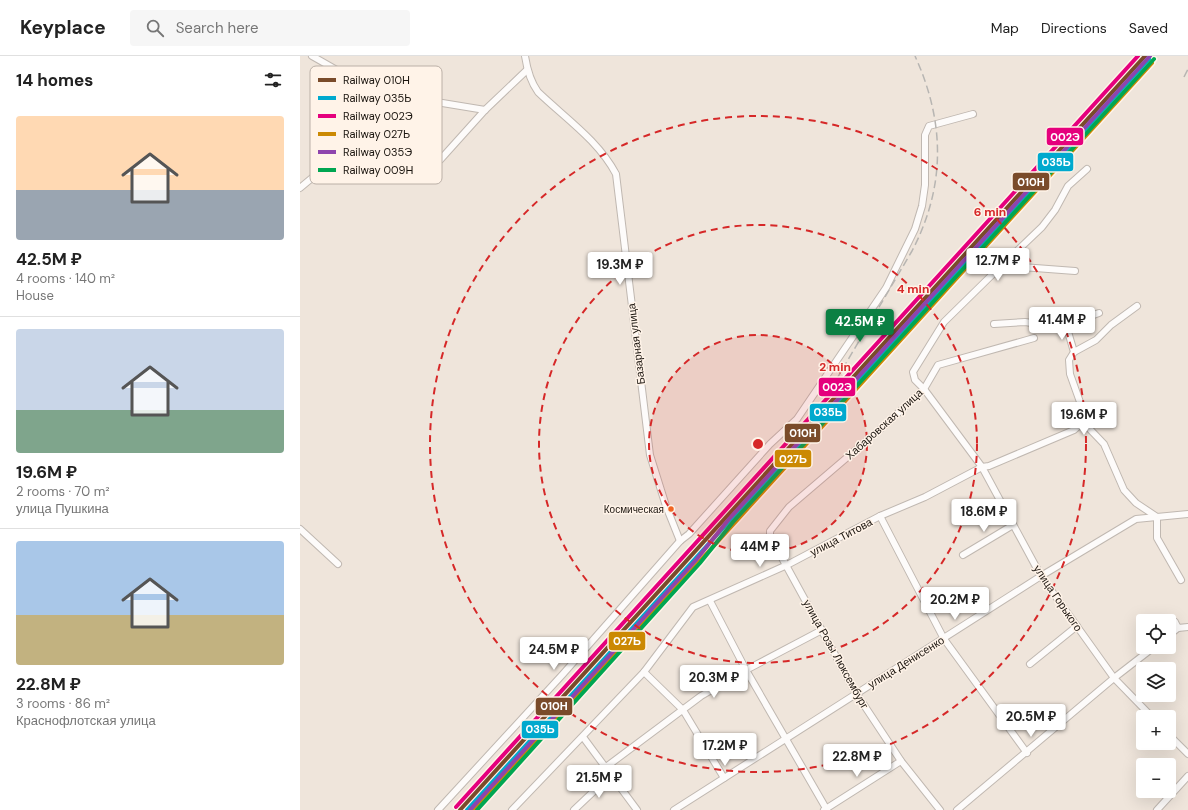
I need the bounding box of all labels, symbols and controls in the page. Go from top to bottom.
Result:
search box [130,10,410,46]
text: Keyplace [20,15,106,40]
icon: search [144,17,166,39]
text: Search here [176,18,258,38]
text: Map [991,19,1019,37]
text: Directions [1041,19,1107,37]
text: Saved [1129,19,1168,37]
legend [310,66,442,184]
text: 14 homes [16,69,93,91]
icon: filters [262,69,284,91]
text: Railway 010Н [343,73,410,87]
text: Railway 035Ь [343,91,411,105]
text: Railway 002Э [343,109,413,123]
text: Railway 027Ь [343,127,410,141]
line badge: 002Э [1046,127,1084,146]
text: 002Э [1050,130,1080,144]
icon: home [114,142,186,214]
text: Railway 035Э [343,145,412,159]
line badge: 035Ь [1037,152,1074,172]
text: 035Ь [1041,155,1071,169]
text: Railway 009Н [343,163,413,177]
line badge: 010Н [1012,172,1050,191]
text: 010Н [1017,175,1045,189]
text: 6 min [974,204,1006,220]
text: 42.5M ₽ [16,248,82,270]
pin: 12.7M ₽ [961,248,1035,282]
pin: 19.3M ₽ [583,252,657,286]
text: 12.7M ₽ [975,252,1021,269]
text: 19.3M ₽ [597,256,643,273]
text: 4 rooms · 140 m² [16,270,115,287]
text: 4 min [897,281,929,297]
text: House [16,287,54,304]
street label: Базарная улица [624,302,648,385]
pin: 41.4M ₽ [1025,307,1099,341]
pin: 42.5M ₽ [823,309,897,343]
text: 41.4M ₽ [1038,311,1086,328]
text: 42.5M ₽ [835,313,885,330]
icon: home [114,355,186,427]
text: 2 min [819,359,851,375]
line badge: 002Э [818,377,856,397]
text: 002Э [822,380,852,394]
street label: Хабаровская улица [842,385,926,462]
pin: 19.6M ₽ [1047,402,1121,436]
line badge: 035Ь [809,403,847,422]
text: 035Ь [813,405,843,419]
text: 19.6M ₽ [1061,406,1107,423]
line badge: 010Н [784,423,821,443]
text: 010Н [789,426,817,440]
centre of rings [751,437,765,451]
line badge: 027Ь [774,449,812,468]
text: 027Ь [779,452,807,466]
text: 19.6M ₽ [16,461,77,483]
text: 2 rooms · 70 m² [16,483,110,500]
pin: 18.6M ₽ [947,499,1021,533]
text: улица Пушкина [16,500,109,517]
place label: Космическая [604,503,664,516]
text: 18.6M ₽ [960,503,1008,520]
marker: Космическая [666,504,676,514]
street label: улица Титова [808,514,875,559]
pin: 44M ₽ [732,534,788,568]
text: 44M ₽ [740,538,780,555]
street label: улица Горького [1031,562,1085,634]
icon: home [114,567,186,639]
pin: 20.2M ₽ [918,587,992,621]
text: 20.2M ₽ [930,591,980,608]
street label: улица Розы Люксембург [800,597,872,711]
map controls [1136,614,1176,798]
button: locate [1136,614,1176,654]
line badge: 027Ь [608,631,646,651]
street label: улица Денисенко [865,633,947,691]
text: 027Ь [613,634,641,648]
pin: 24.5M ₽ [517,637,591,671]
text: 24.5M ₽ [529,641,579,658]
button: layers [1136,662,1176,702]
pin: 20.3M ₽ [677,665,751,699]
text: 20.3M ₽ [689,669,739,686]
text: 22.8M ₽ [16,673,81,695]
text: 3 rooms · 86 m² [16,695,110,712]
line badge: 010Н [535,697,573,716]
text: 010Н [540,699,568,713]
pin: 20.5M ₽ [994,704,1068,738]
text: 20.5M ₽ [1006,708,1056,725]
button: + [1136,710,1176,750]
text: Краснофлотская улица [16,712,156,729]
line badge: 035Ь [521,720,559,739]
text: 035Ь [525,722,555,736]
pin: 17.2M ₽ [688,733,762,767]
text: 17.2M ₽ [703,737,747,754]
pin: 22.8M ₽ [820,744,894,778]
text: 22.8M ₽ [832,748,882,765]
button: − [1136,758,1176,798]
pin: 21.5M ₽ [562,765,636,799]
text: 21.5M ₽ [576,769,622,786]

